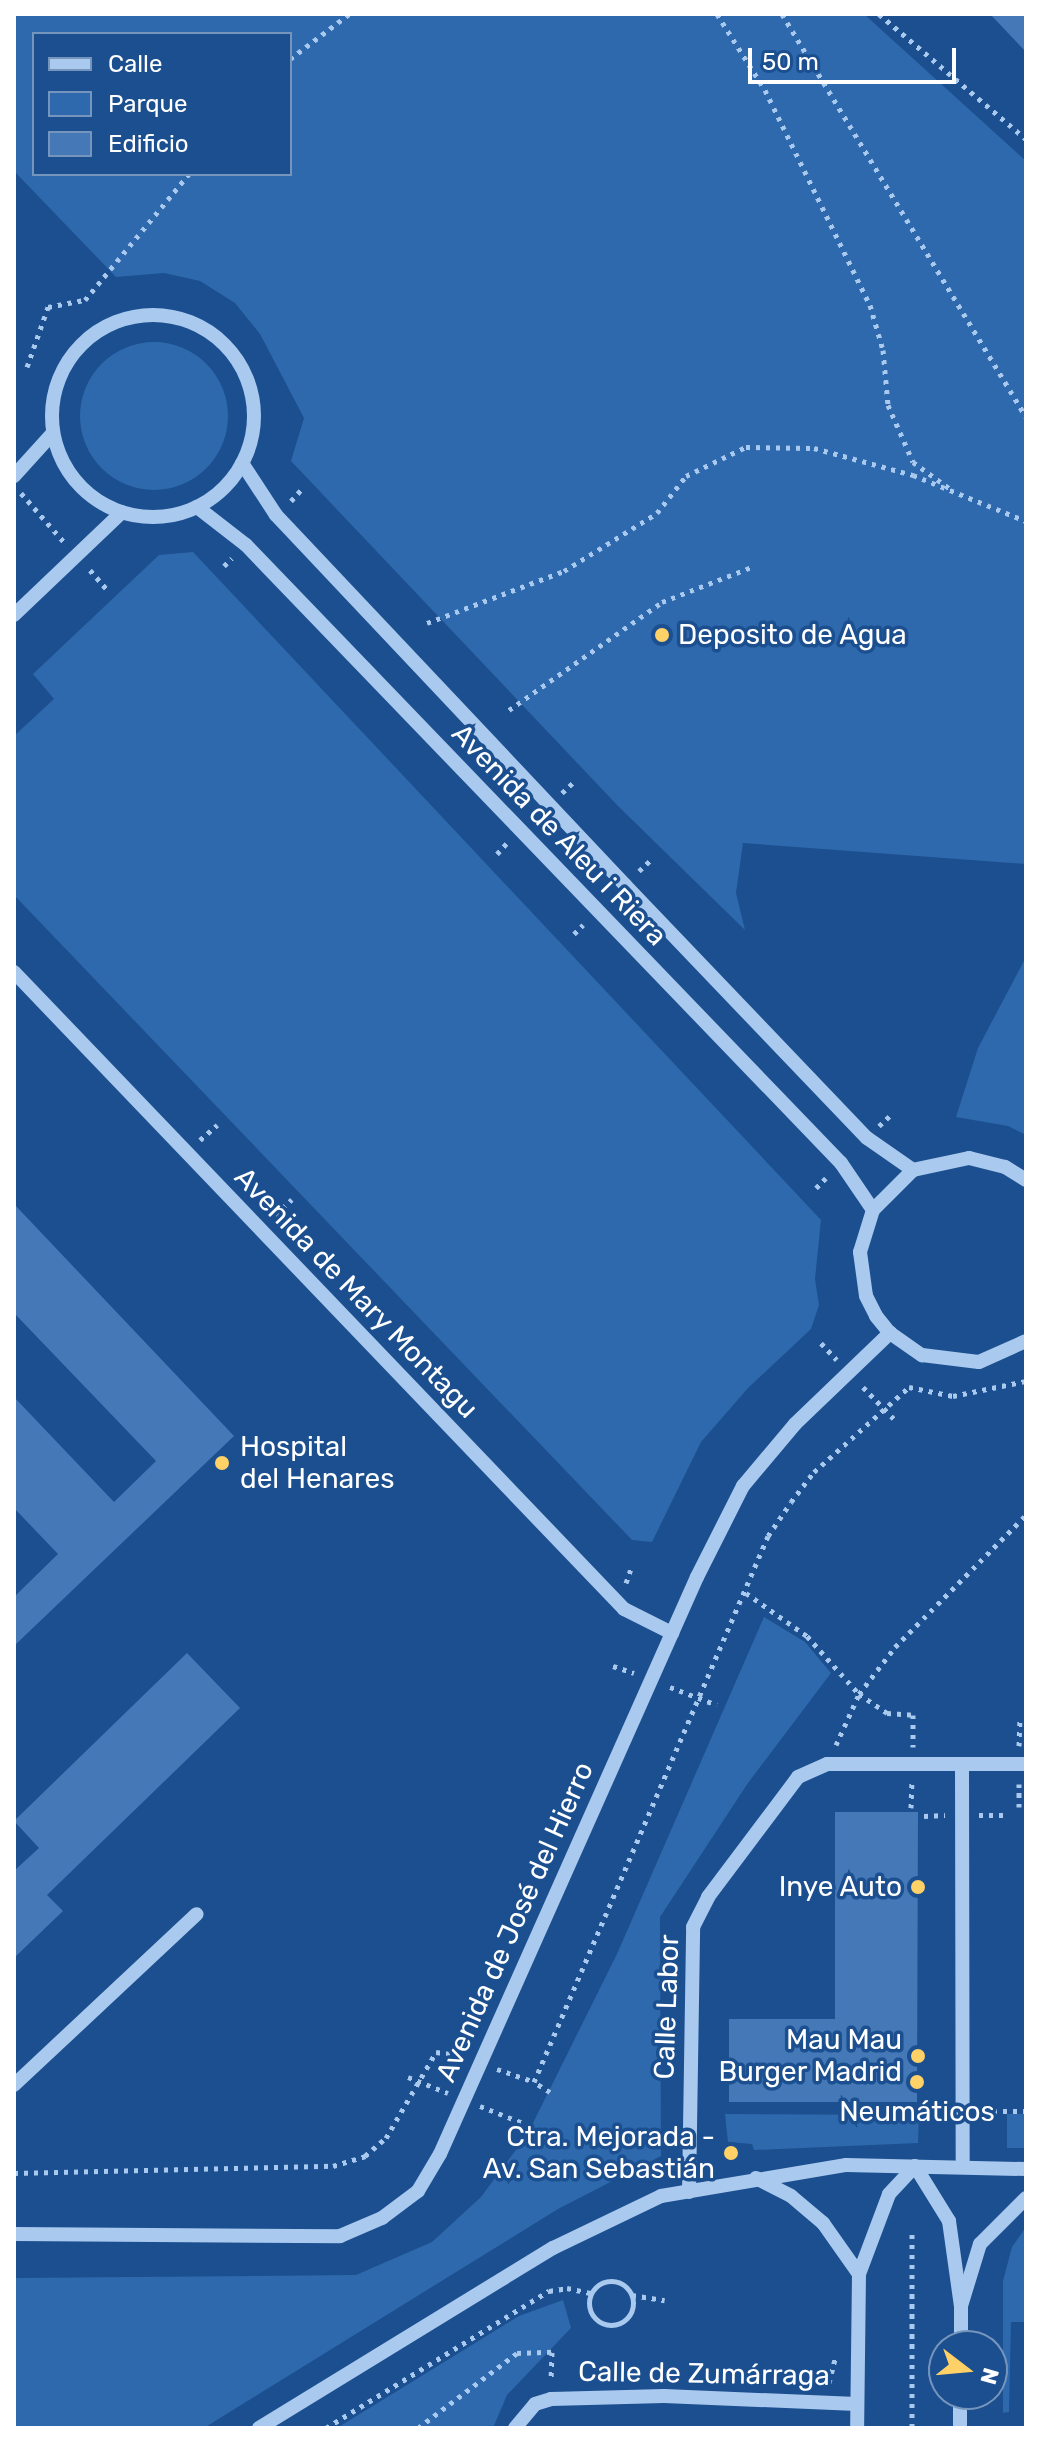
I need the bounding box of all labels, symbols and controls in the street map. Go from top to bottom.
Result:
legend [32,32,292,176]
scale bar [752,32,960,82]
text: 50 m [762,48,819,76]
text: Calle [108,50,162,78]
text: Parque [108,90,187,118]
text: Edificio [108,130,189,158]
place label: Deposito de Agua [678,618,907,652]
marker: Deposito de Agua [653,626,671,644]
street label: Avenida de Aleu i Riera [444,717,674,953]
street label: Avenida de Mary Montagu [227,1160,485,1426]
place label: Hospital del Henares [240,1430,394,1496]
marker: Hospital del Henares [211,1452,233,1474]
street label: Avenida de José del Hierro [429,1757,601,2087]
place label: Inye Auto [778,1870,902,1904]
marker: Inye Auto [909,1878,927,1896]
street label: Calle Labor [648,1934,686,2080]
place label: Mau Mau Burger Madrid [718,2023,902,2089]
marker: Mau Mau Burger Madrid [909,2047,927,2065]
marker: Neumáticos [908,2073,926,2091]
place label: Neumáticos [839,2095,995,2129]
place label: Ctra. Mejorada - Av. San Sebastián [483,2120,715,2186]
marker: Ctra. Mejorada - Av. San Sebastián [722,2144,740,2162]
north arrow [928,2330,1008,2410]
street label: Calle de Zumárraga [578,2355,830,2393]
text: N [974,2365,1005,2388]

